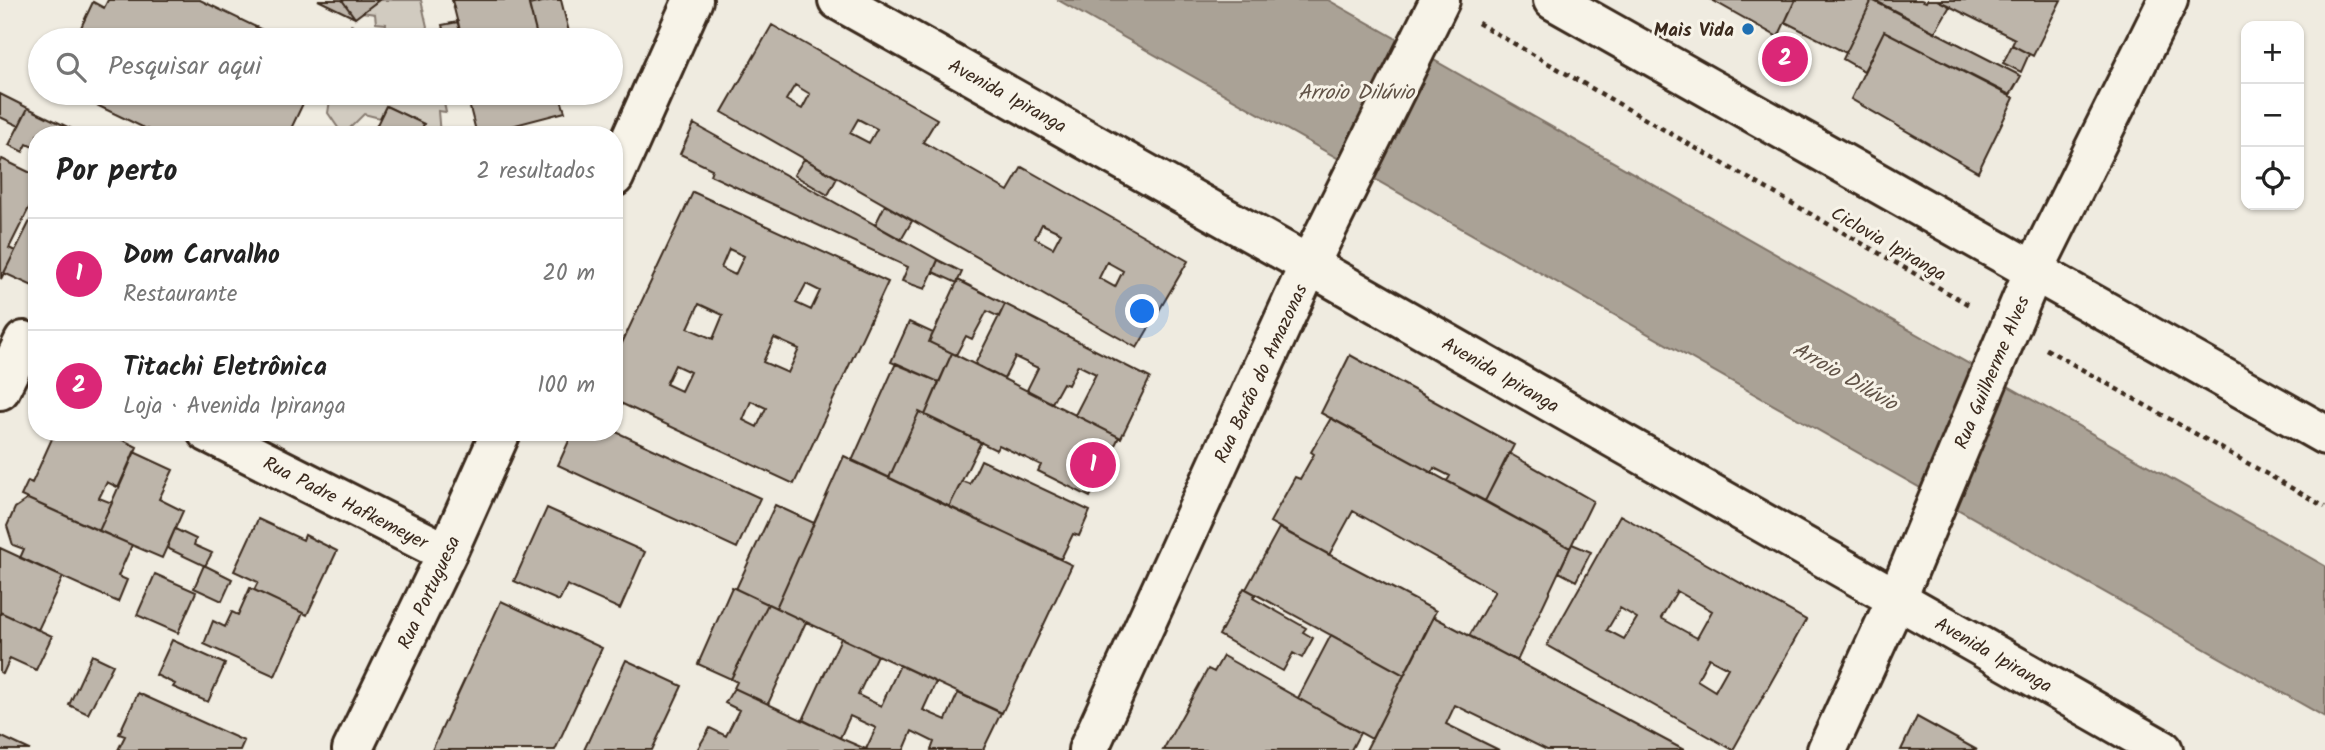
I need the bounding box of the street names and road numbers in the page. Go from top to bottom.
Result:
street label: Avenida Ipiranga [942,52,1072,142]
street label: Ciclovia Ipiranga [1824,199,1952,290]
street label: Rua Barão do Amazonas [1207,279,1317,468]
street label: Rua Guilherme Alves [1947,291,2039,454]
street label: Avenida Ipiranga [1436,330,1564,422]
street label: Rua Padre Hafkemeyer [257,449,434,559]
street label: Rua Portuguesa [390,531,469,655]
street label: Avenida Ipiranga [1929,610,2057,702]

